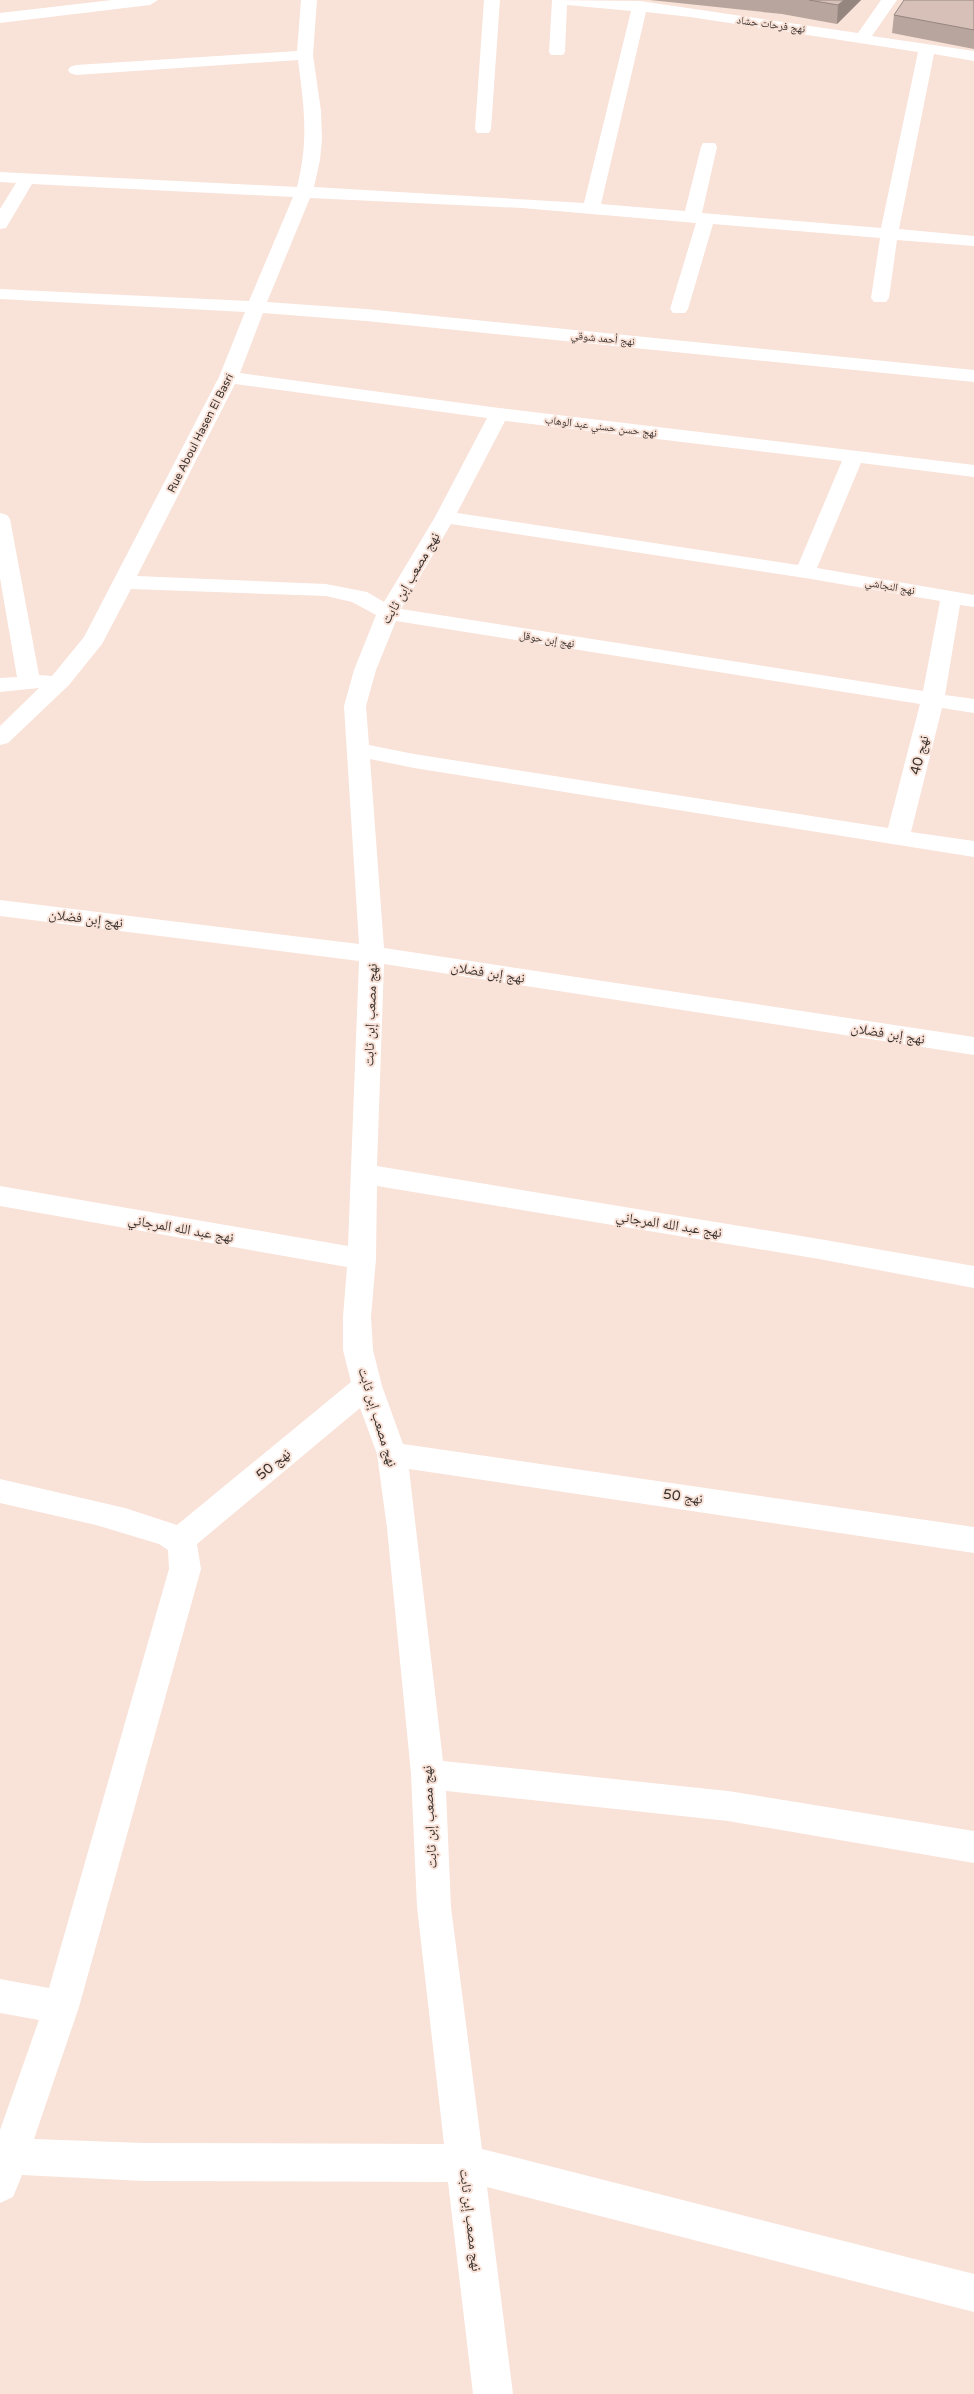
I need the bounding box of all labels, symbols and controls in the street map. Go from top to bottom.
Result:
street label: نهج فرحات حشاد [736,13,806,36]
street label: نهج أحمد شوقي [570,328,636,350]
street label: Rue Aboul Hasen El Basri [165,372,236,495]
street label: نهج حسن حسني عبد الوهاب [544,413,658,442]
street label: نهج مصعب إبن ثابت [377,529,444,628]
street label: نهج النجاشي [864,576,916,599]
street label: نهج إبن حوقل [518,629,575,651]
street label: نهج 40 [906,734,934,777]
street label: نهج إبن فضلان [48,906,124,932]
street label: نهج إبن فضلان [450,958,526,988]
street label: نهج مصعب إبن ثابت [360,963,382,1067]
street label: نهج إبن فضلان [850,1019,926,1049]
street label: نهج عبد الله المرجاني [614,1208,723,1244]
street label: نهج عبد الله المرجاني [126,1211,235,1249]
street label: نهج مصعب إبن ثابت [353,1365,401,1469]
street label: نهج 50 [253,1445,295,1484]
street label: نهج 50 [662,1485,704,1509]
street label: نهج مصعب إبن ثابت [418,1765,442,1869]
street label: نهج مصعب إبن ثابت [455,2168,485,2272]

